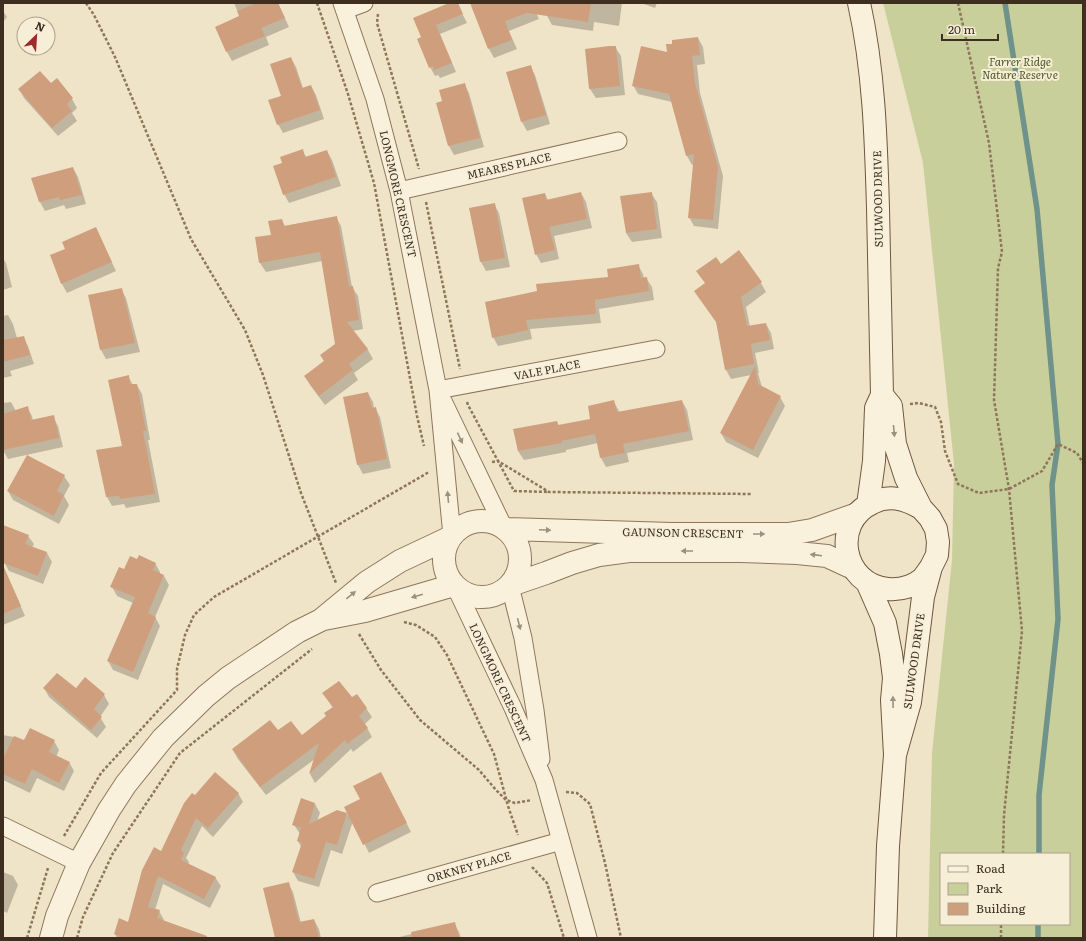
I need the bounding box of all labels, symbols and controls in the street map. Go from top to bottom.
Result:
north arrow [16,16,56,56]
scale bar [942,16,998,42]
text: N [33,17,48,35]
text: 20 m [948,20,975,38]
park label: Farrer Ridge Nature Reserve [982,53,1058,82]
street label: LONGMORE CRESCENT [377,129,421,259]
street label: MEARES PLACE [465,148,553,183]
street label: SULWOOD DRIVE [868,151,886,247]
street label: VALE PLACE [512,355,581,383]
one-way arrow [890,425,897,437]
one-way arrow [457,432,463,444]
one-way arrow [445,491,451,503]
street label: GAUNSON CRESCENT [622,523,744,541]
one-way arrow [539,527,551,534]
one-way arrow [753,531,766,537]
one-way arrow [680,548,693,554]
one-way arrow [810,552,822,558]
one-way arrow [345,590,356,599]
one-way arrow [410,593,422,599]
street label: SULWOOD DRIVE [898,612,928,710]
one-way arrow [516,618,522,630]
street label: LONGMORE CRESCENT [466,620,536,745]
one-way arrow [890,695,896,708]
street label: ORKNEY PLACE [425,846,513,886]
legend [940,853,1070,925]
text: Road [976,859,1006,877]
text: Park [976,879,1003,897]
text: Building [976,899,1026,917]

